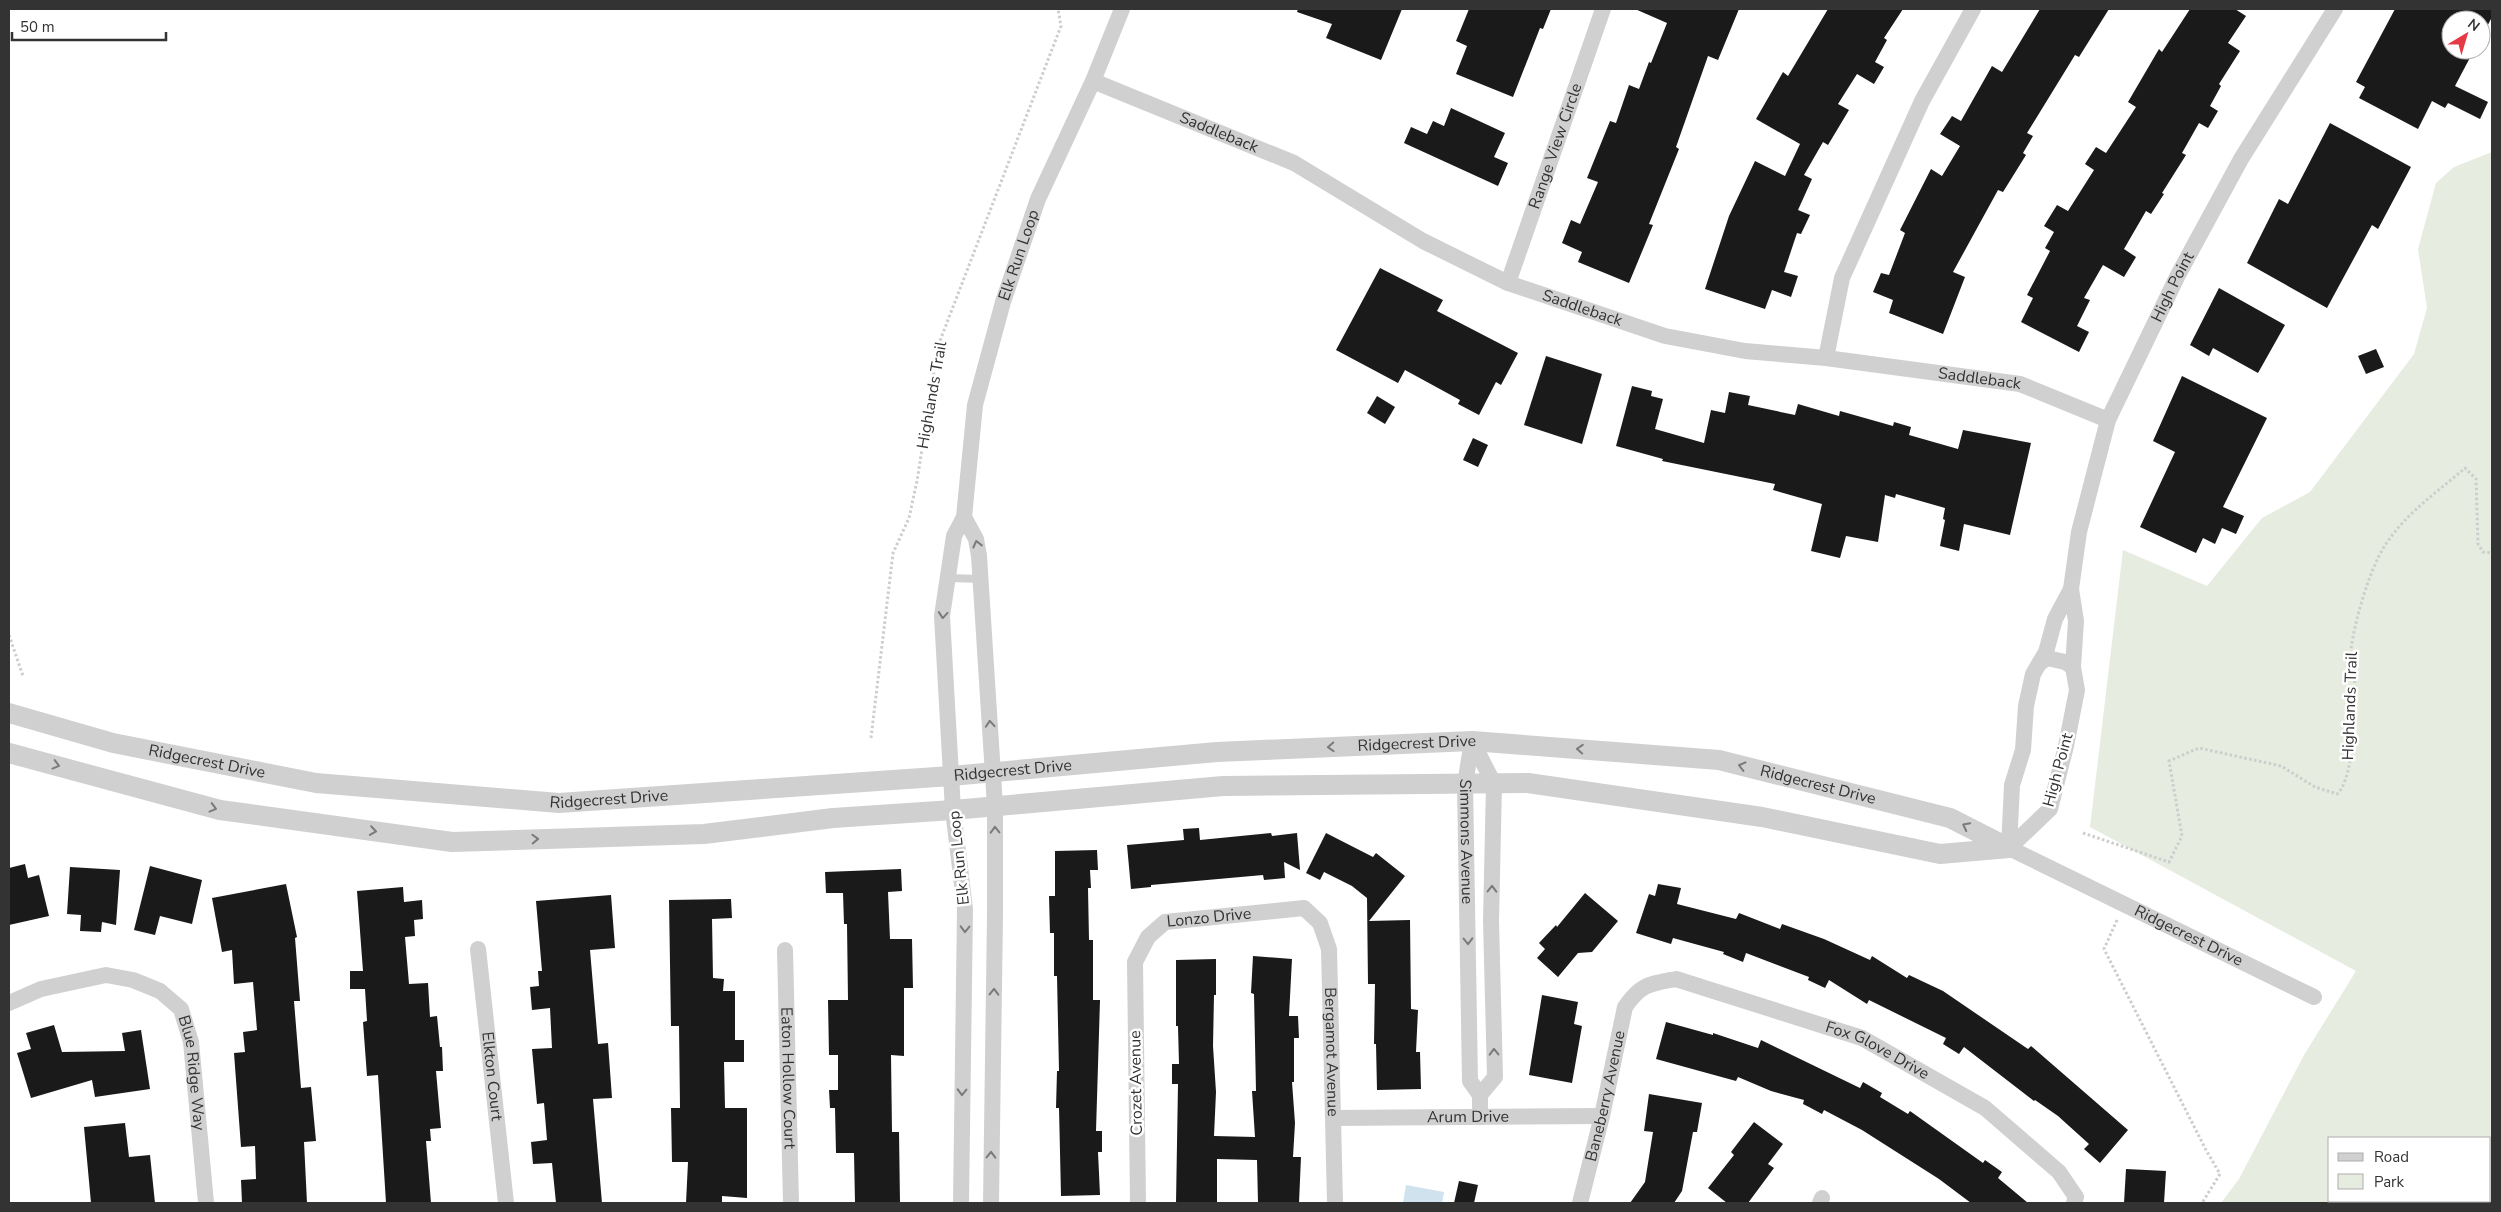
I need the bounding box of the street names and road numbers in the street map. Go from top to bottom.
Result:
street label: Range View Circle [1524,80,1587,212]
street label: Saddleback [1176,106,1263,159]
street label: Elk Run Loop [993,207,1045,304]
street label: High Point [2146,248,2200,326]
street label: Saddleback [1539,284,1626,332]
street label: Highlands Trail [912,339,952,450]
street label: Saddleback [1937,362,2023,395]
street label: Highlands Trail [2337,651,2363,761]
street label: Ridgecrest Drive [1357,730,1477,757]
street label: High Point [2038,730,2079,809]
street label: Ridgecrest Drive [147,739,267,784]
street label: Ridgecrest Drive [953,754,1073,787]
street label: Ridgecrest Drive [1758,760,1878,810]
street label: Simmons Avenue [1453,777,1478,904]
street label: Ridgecrest Drive [549,785,669,814]
street label: Elk Run Loop [943,810,975,906]
street label: Ridgecrest Drive [2131,900,2247,972]
street label: Lonzo Drive [1166,902,1252,933]
street label: Bergamot Avenue [1319,987,1344,1117]
street label: Eaton Hollow Court [775,1007,801,1150]
street label: Blue Ridge Way [173,1013,210,1132]
street label: Fox Glove Drive [1823,1016,1933,1085]
street label: Baneberry Avenue [1580,1029,1631,1164]
street label: Crozet Avenue [1124,1030,1148,1136]
street label: Elkton Court [476,1031,508,1122]
street label: Arum Drive [1427,1106,1509,1128]

